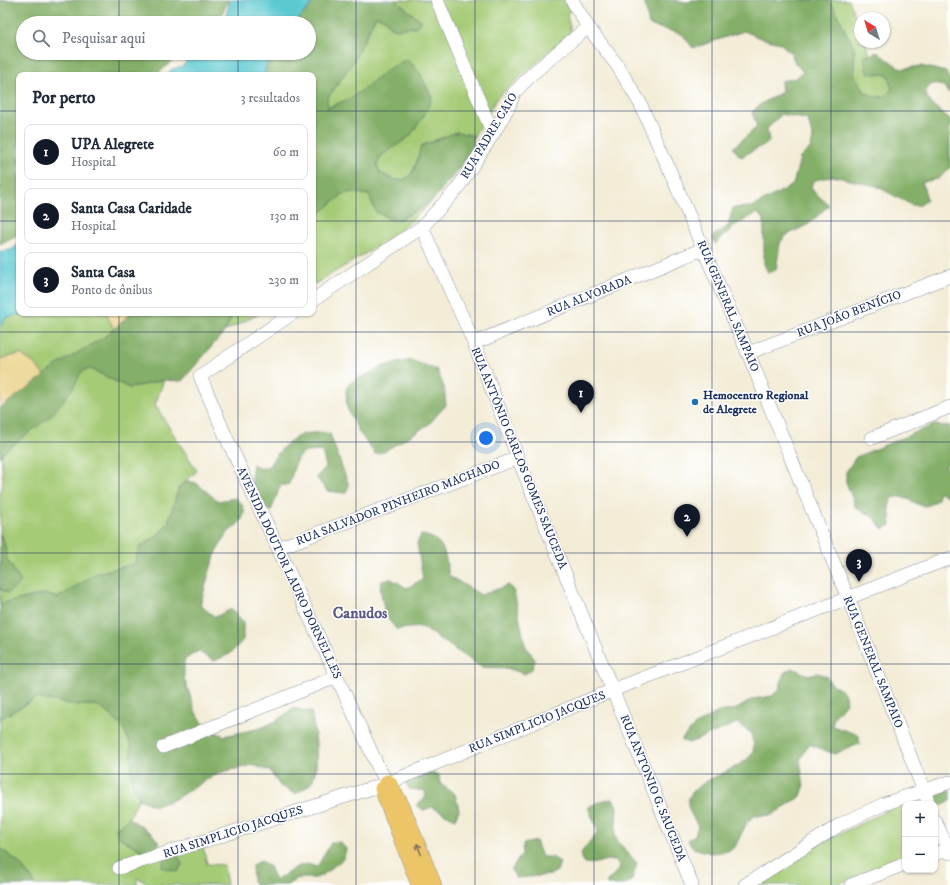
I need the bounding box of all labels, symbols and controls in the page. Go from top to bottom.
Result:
north arrow [854,12,890,48]
search box [16,16,316,60]
icon: search [30,27,52,49]
text: Pesquisar aqui [62,29,145,48]
text: Por perto [32,87,95,109]
text: 3 resultados [241,90,300,106]
street label: RUA PADRE CAIO [457,90,521,182]
text: UPA Alegrete [71,135,154,154]
text: 1 [44,144,48,160]
text: 60 m [273,144,299,160]
text: Hospital [71,154,116,170]
text: Santa Casa Caridade [71,199,192,218]
text: 2 [43,208,49,224]
text: 130 m [270,208,299,224]
text: Hospital [71,218,116,234]
street label: RUA GENERAL SAMPAIO [693,238,763,374]
text: Santa Casa [71,263,135,282]
text: 3 [44,272,48,288]
text: 230 m [268,272,299,288]
street label: RUA ALVORADA [544,272,634,320]
text: Ponto de ônibus [71,282,152,298]
street label: RUA JOÃO BENÍCIO [795,287,903,341]
street label: RUA ANTÔNIO CARLOS GOMES SAUCEDA [467,345,571,572]
pin: 1 [568,380,594,413]
place label: Hemocentro Regional de Alegrete [703,388,809,417]
marker: Hemocentro Regional de Alegrete [690,397,700,407]
your location [476,428,496,448]
street label: RUA SALVADOR PINHEIRO MACHADO [294,457,502,549]
street label: AVENIDA DOUTOR LAURO DORNELLES [233,465,345,681]
pin: 2 [674,504,700,537]
pin: 3 [846,549,872,582]
street label: RUA GENERAL SAMPAIO [840,594,906,730]
district label: Canudos [333,603,388,623]
street label: RUA SIMPLICIO JACQUES [466,688,608,756]
street label: RUA ANTONIO G. SAUCEDA [617,712,690,864]
map controls [902,801,938,873]
button: + [902,801,938,837]
street label: RUA SIMPLICIO JACQUES [161,802,305,862]
button: − [902,837,938,873]
one-way arrow [414,843,422,855]

